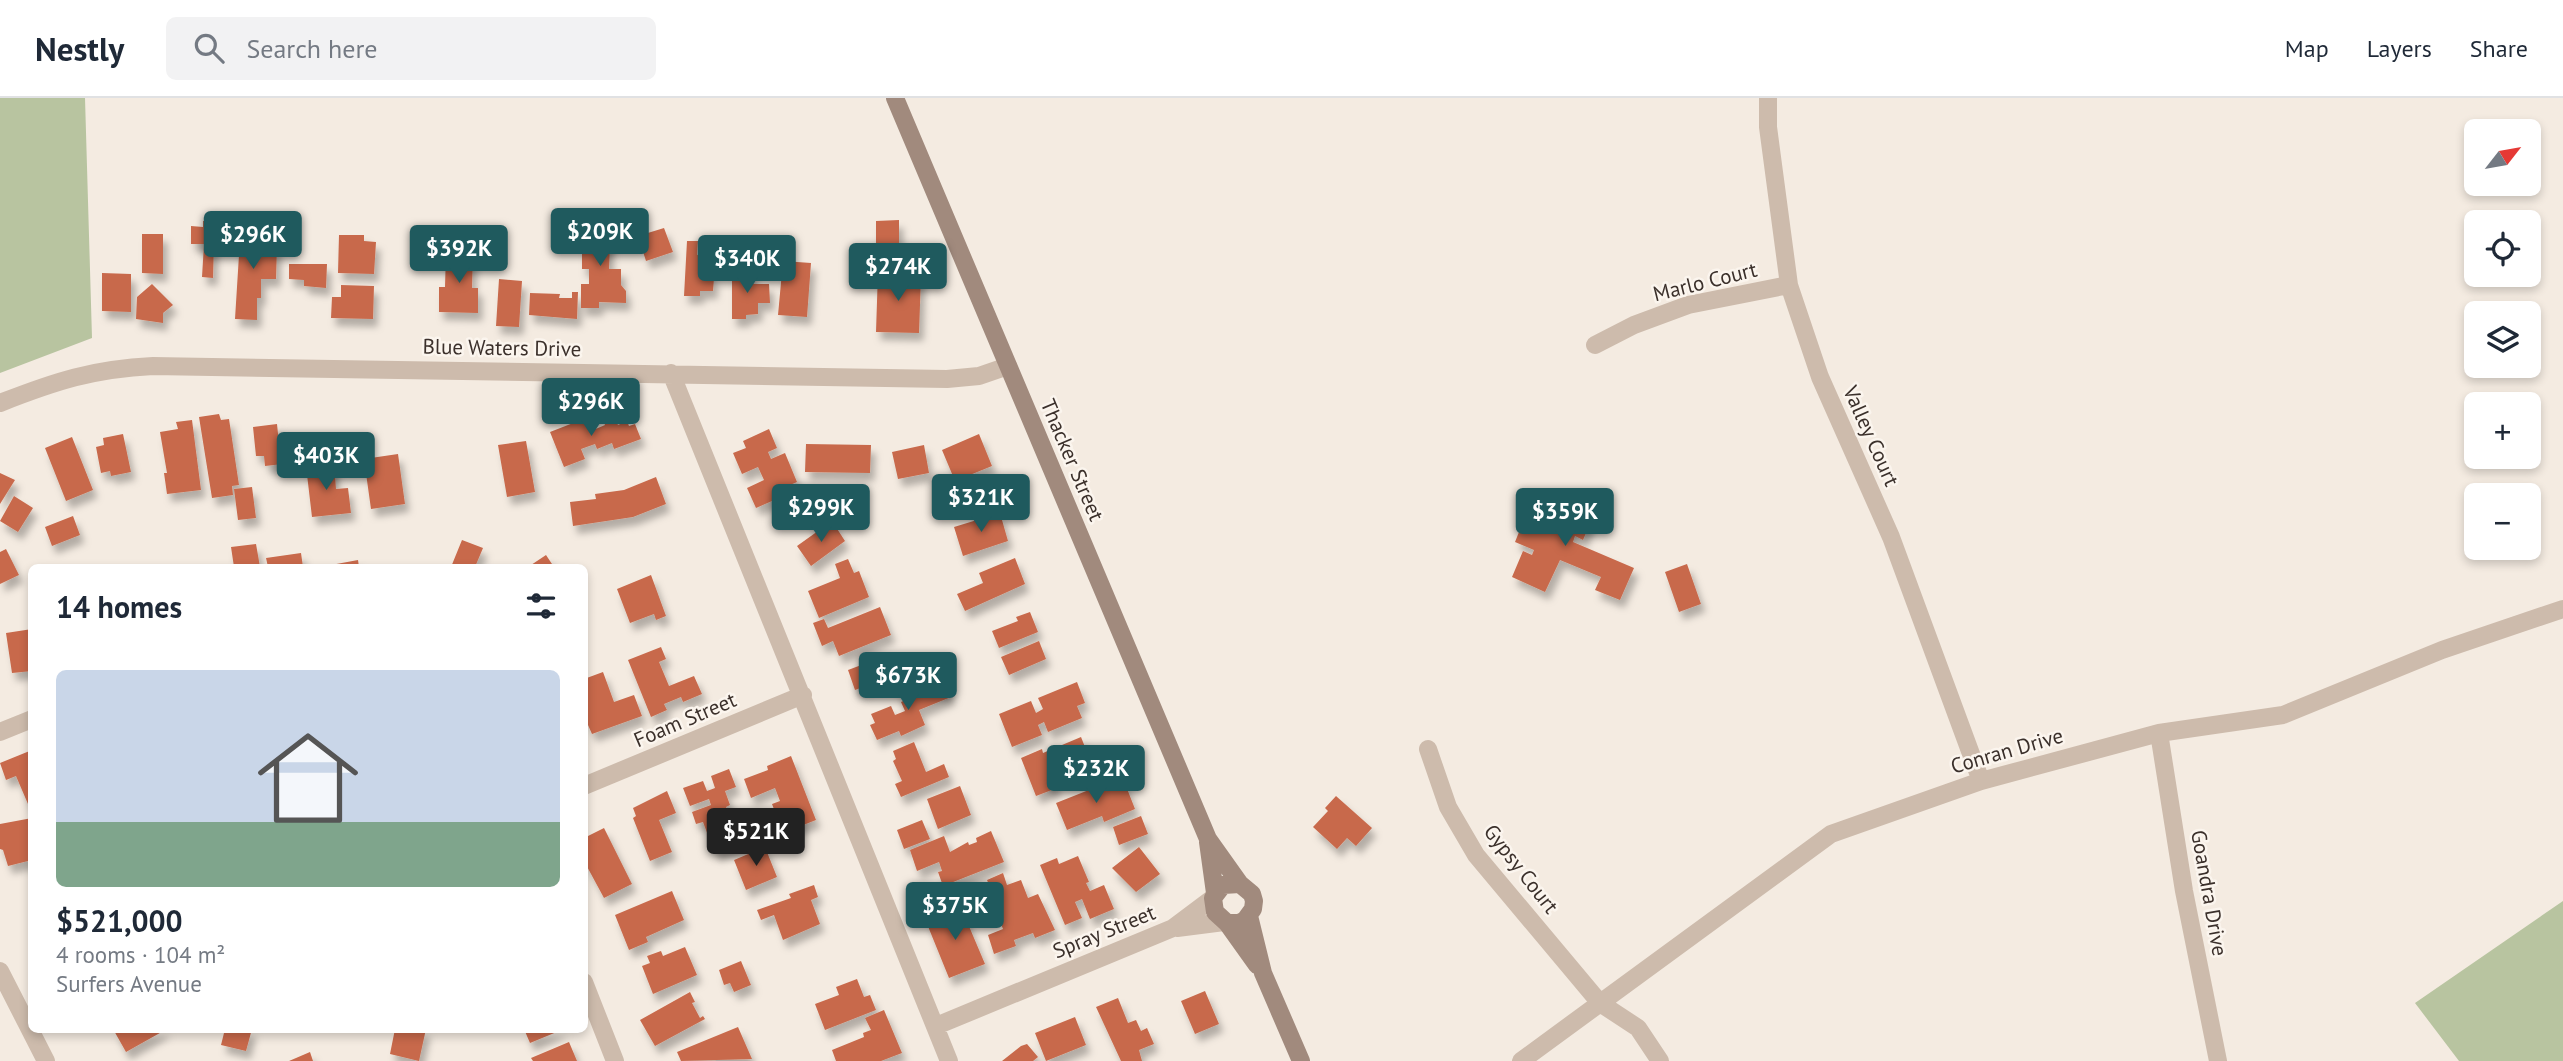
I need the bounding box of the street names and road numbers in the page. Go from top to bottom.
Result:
street label: Marlo Court [1650,256,1760,307]
street label: Blue Waters Drive [422,333,582,362]
street label: Valley Court [1837,380,1906,490]
street label: Thacker Street [1035,395,1110,525]
street label: Foam Street [629,686,740,753]
street label: Conran Drive [1948,722,2066,779]
street label: Gypsy Court [1478,819,1565,919]
street label: Goandra Drive [2185,828,2234,958]
street label: Spray Street [1049,899,1159,964]

